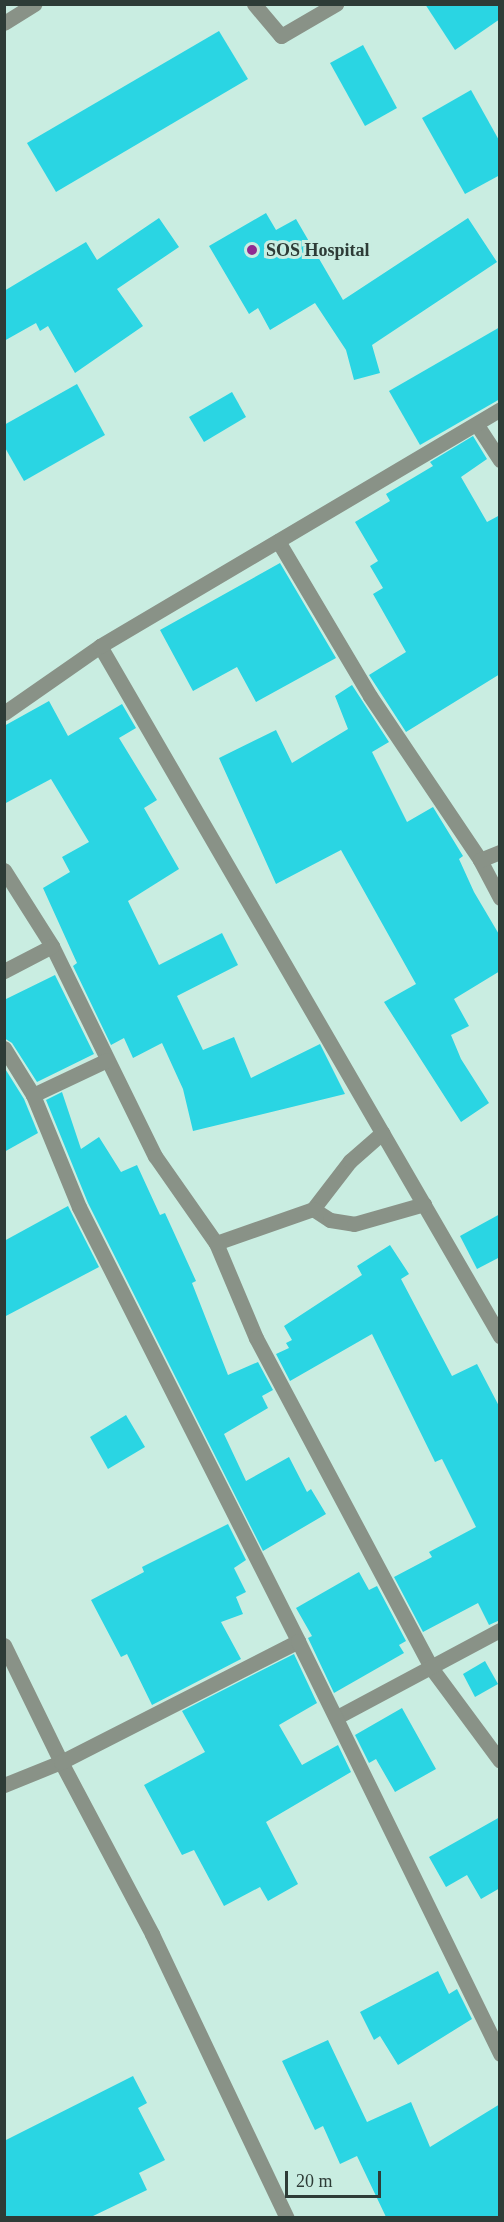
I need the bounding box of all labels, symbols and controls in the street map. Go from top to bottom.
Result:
place label: SOS Hospital [266,239,370,261]
marker: SOS Hospital [243,241,261,259]
scale bar [288,2159,384,2197]
text: 20 m [296,2171,333,2191]

